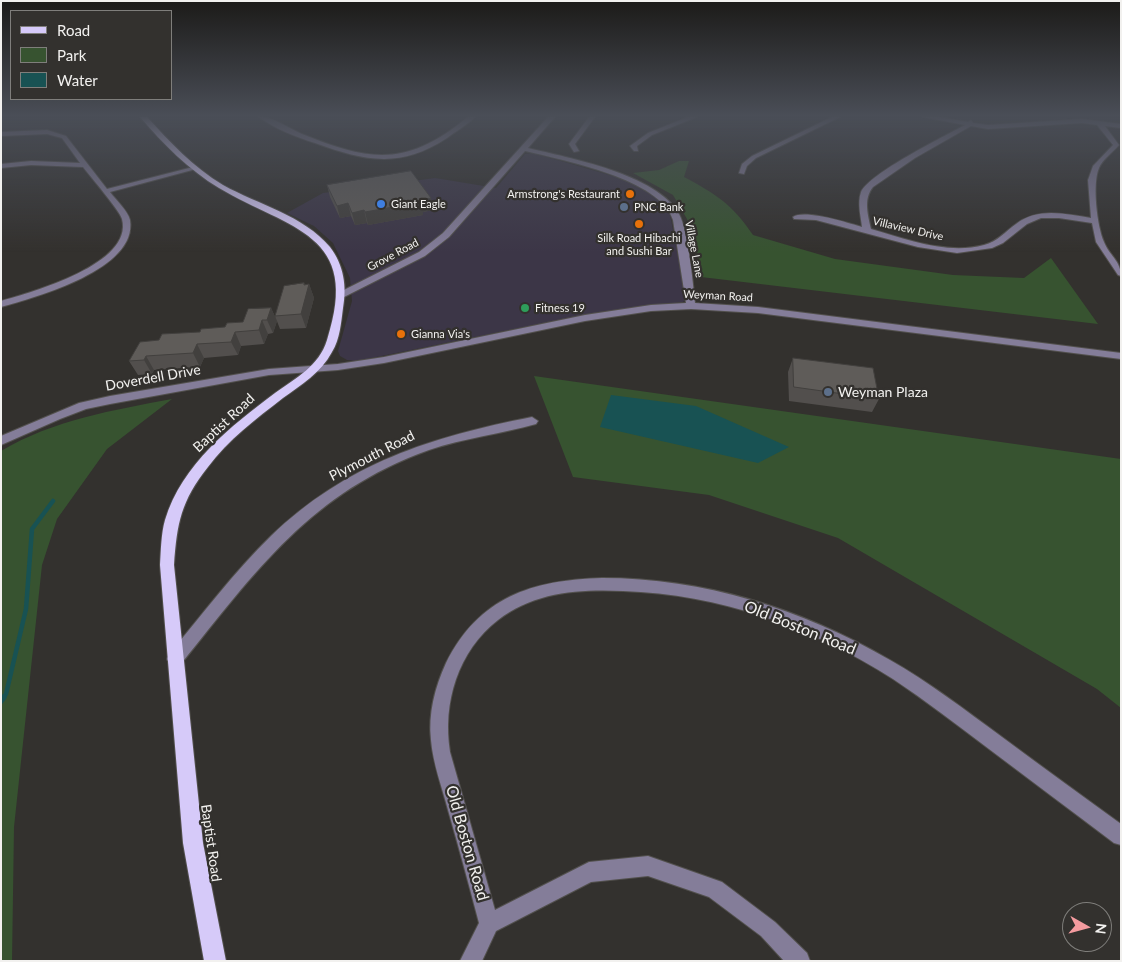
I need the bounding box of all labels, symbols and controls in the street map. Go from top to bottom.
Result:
legend [10,10,172,100]
text: Road [57,21,90,39]
text: Park [57,46,86,64]
text: Water [57,71,98,89]
place label: Armstrong's Restaurant [507,187,620,201]
marker: Armstrong's Restaurant [624,188,636,200]
place label: Giant Eagle [391,197,446,211]
marker: Giant Eagle [375,198,387,210]
place label: PNC Bank [634,200,683,214]
marker: PNC Bank [618,201,630,213]
street label: Villaview Drive [871,214,945,244]
marker: Silk Road Hibachi and Sushi Bar [633,218,645,230]
street label: Village Lane [682,219,706,279]
place label: Silk Road Hibachi and Sushi Bar [597,231,681,257]
street label: Grove Road [365,236,421,274]
street label: Weyman Road [683,288,753,304]
place label: Fitness 19 [535,301,585,315]
marker: Fitness 19 [519,302,531,314]
place label: Gianna Via's [411,327,470,341]
marker: Gianna Via's [395,328,407,340]
street label: Doverdell Drive [104,361,202,395]
place label: Weyman Plaza [838,384,928,400]
marker: Weyman Plaza [822,386,834,398]
street label: Baptist Road [190,390,258,456]
street label: Plymouth Road [326,427,418,485]
street label: Old Boston Road [741,597,859,659]
street label: Old Boston Road [441,783,493,903]
street label: Baptist Road [197,803,225,883]
north arrow [1062,902,1112,952]
text: N [1092,922,1110,935]

